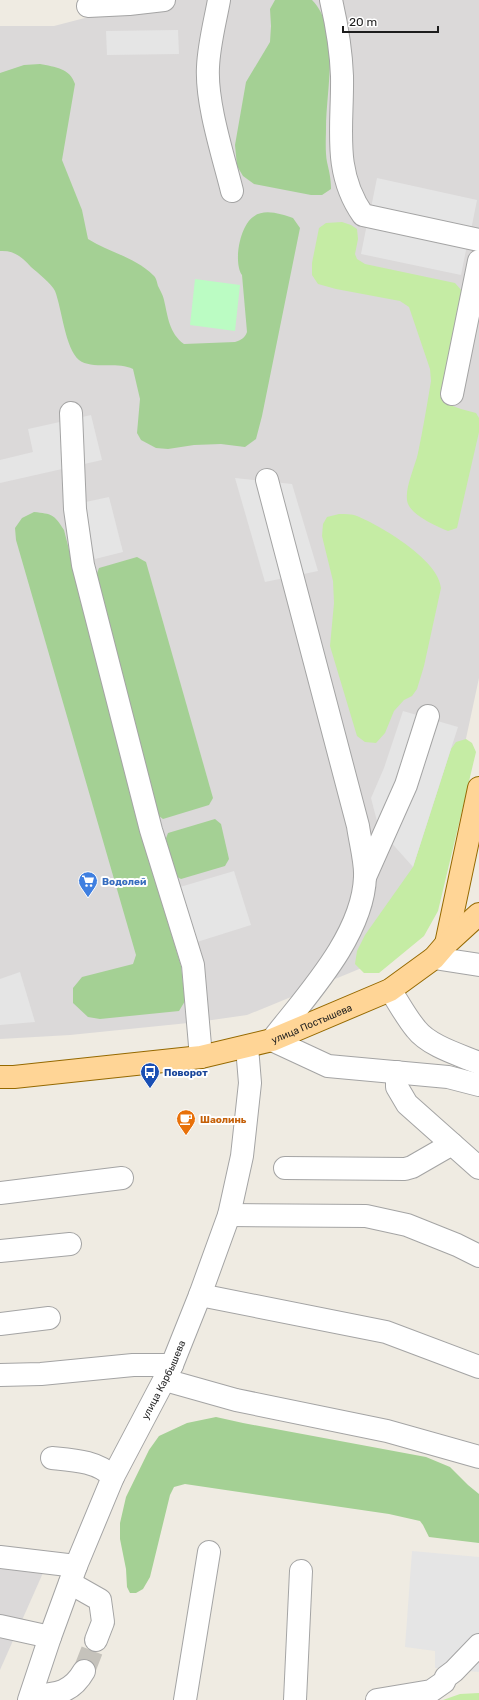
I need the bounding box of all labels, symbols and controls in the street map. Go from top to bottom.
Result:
scale bar [343,8,438,34]
text: 20 m [349,15,377,29]
supermarket icon: Водолей [77,870,99,898]
place label: Водолей [102,876,146,888]
street label: улица Постышева [270,1002,354,1047]
bus stop icon: Поворот [139,1061,161,1089]
place label: Поворот [164,1067,208,1079]
cafe icon: Шаолинь [175,1108,197,1136]
place label: Шаолинь [200,1114,247,1126]
street label: улица Карбышева [139,1339,188,1422]

